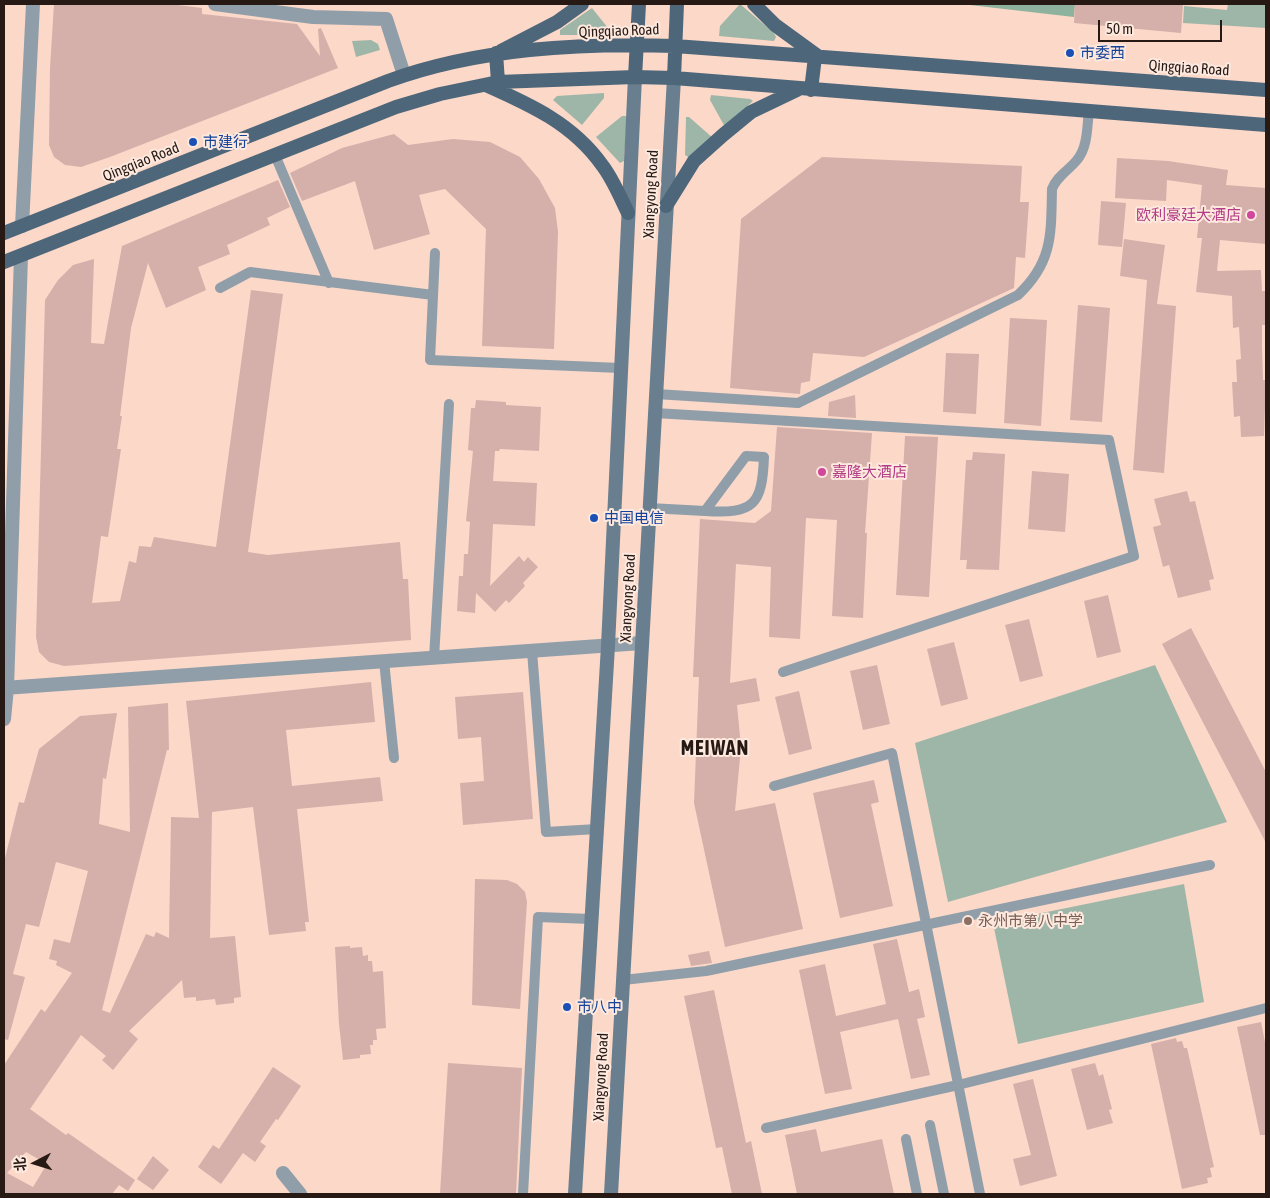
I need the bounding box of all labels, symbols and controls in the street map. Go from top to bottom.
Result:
scale bar [1100,10,1224,42]
text: 50 m [1106,20,1133,37]
street label: Qingqiao Road [578,21,660,41]
place label: 市委西 [1080,44,1125,62]
marker: 市委西 [1064,47,1076,59]
street label: Qingqiao Road [1148,56,1230,80]
place label: 市建行 [203,133,248,151]
marker: 市建行 [187,136,199,148]
street label: Qingqiao Road [100,139,182,185]
street label: Xiangyong Road [640,149,662,239]
place label: 欧利豪廷大酒店 [1136,206,1241,224]
marker: 欧利豪廷大酒店 [1245,209,1257,221]
place label: 嘉隆大酒店 [832,463,907,481]
marker: 嘉隆大酒店 [816,466,828,478]
place label: 中国电信 [604,509,664,527]
marker: 中国电信 [588,512,600,524]
street label: Xiangyong Road [617,553,639,643]
district label: MEIWAN [680,737,750,761]
place label: 永州市第八中学 [978,912,1083,930]
marker: 永州市第八中学 [962,915,974,927]
place label: 市八中 [577,998,622,1016]
marker: 市八中 [561,1001,573,1013]
street label: Xiangyong Road [590,1032,612,1122]
north arrow [10,1138,60,1188]
text: 北 [11,1157,29,1172]

